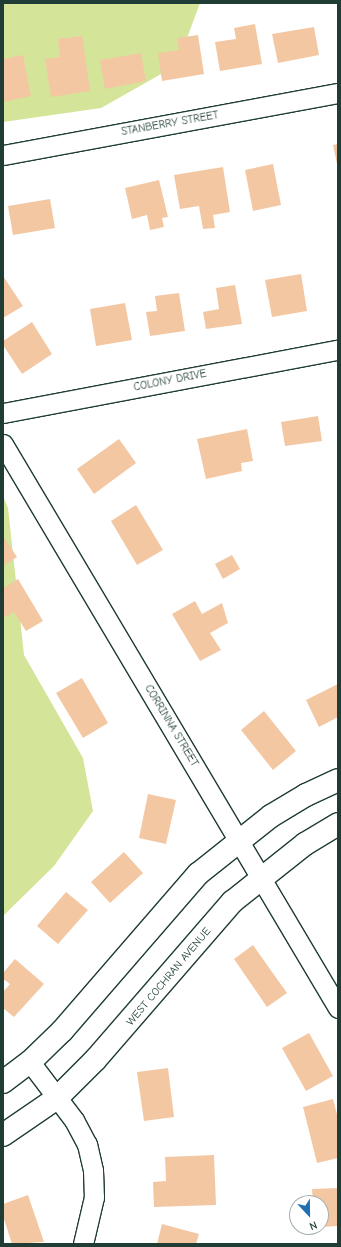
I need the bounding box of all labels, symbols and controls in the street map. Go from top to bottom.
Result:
street label: STANBERRY STREET [120,109,220,139]
street label: COLONY DRIVE [133,367,207,395]
street label: CORRINNA STREET [141,683,201,769]
street label: WEST COCHRAN AVENUE [124,925,214,1029]
north arrow [289,1195,329,1235]
text: N [308,1218,319,1233]

